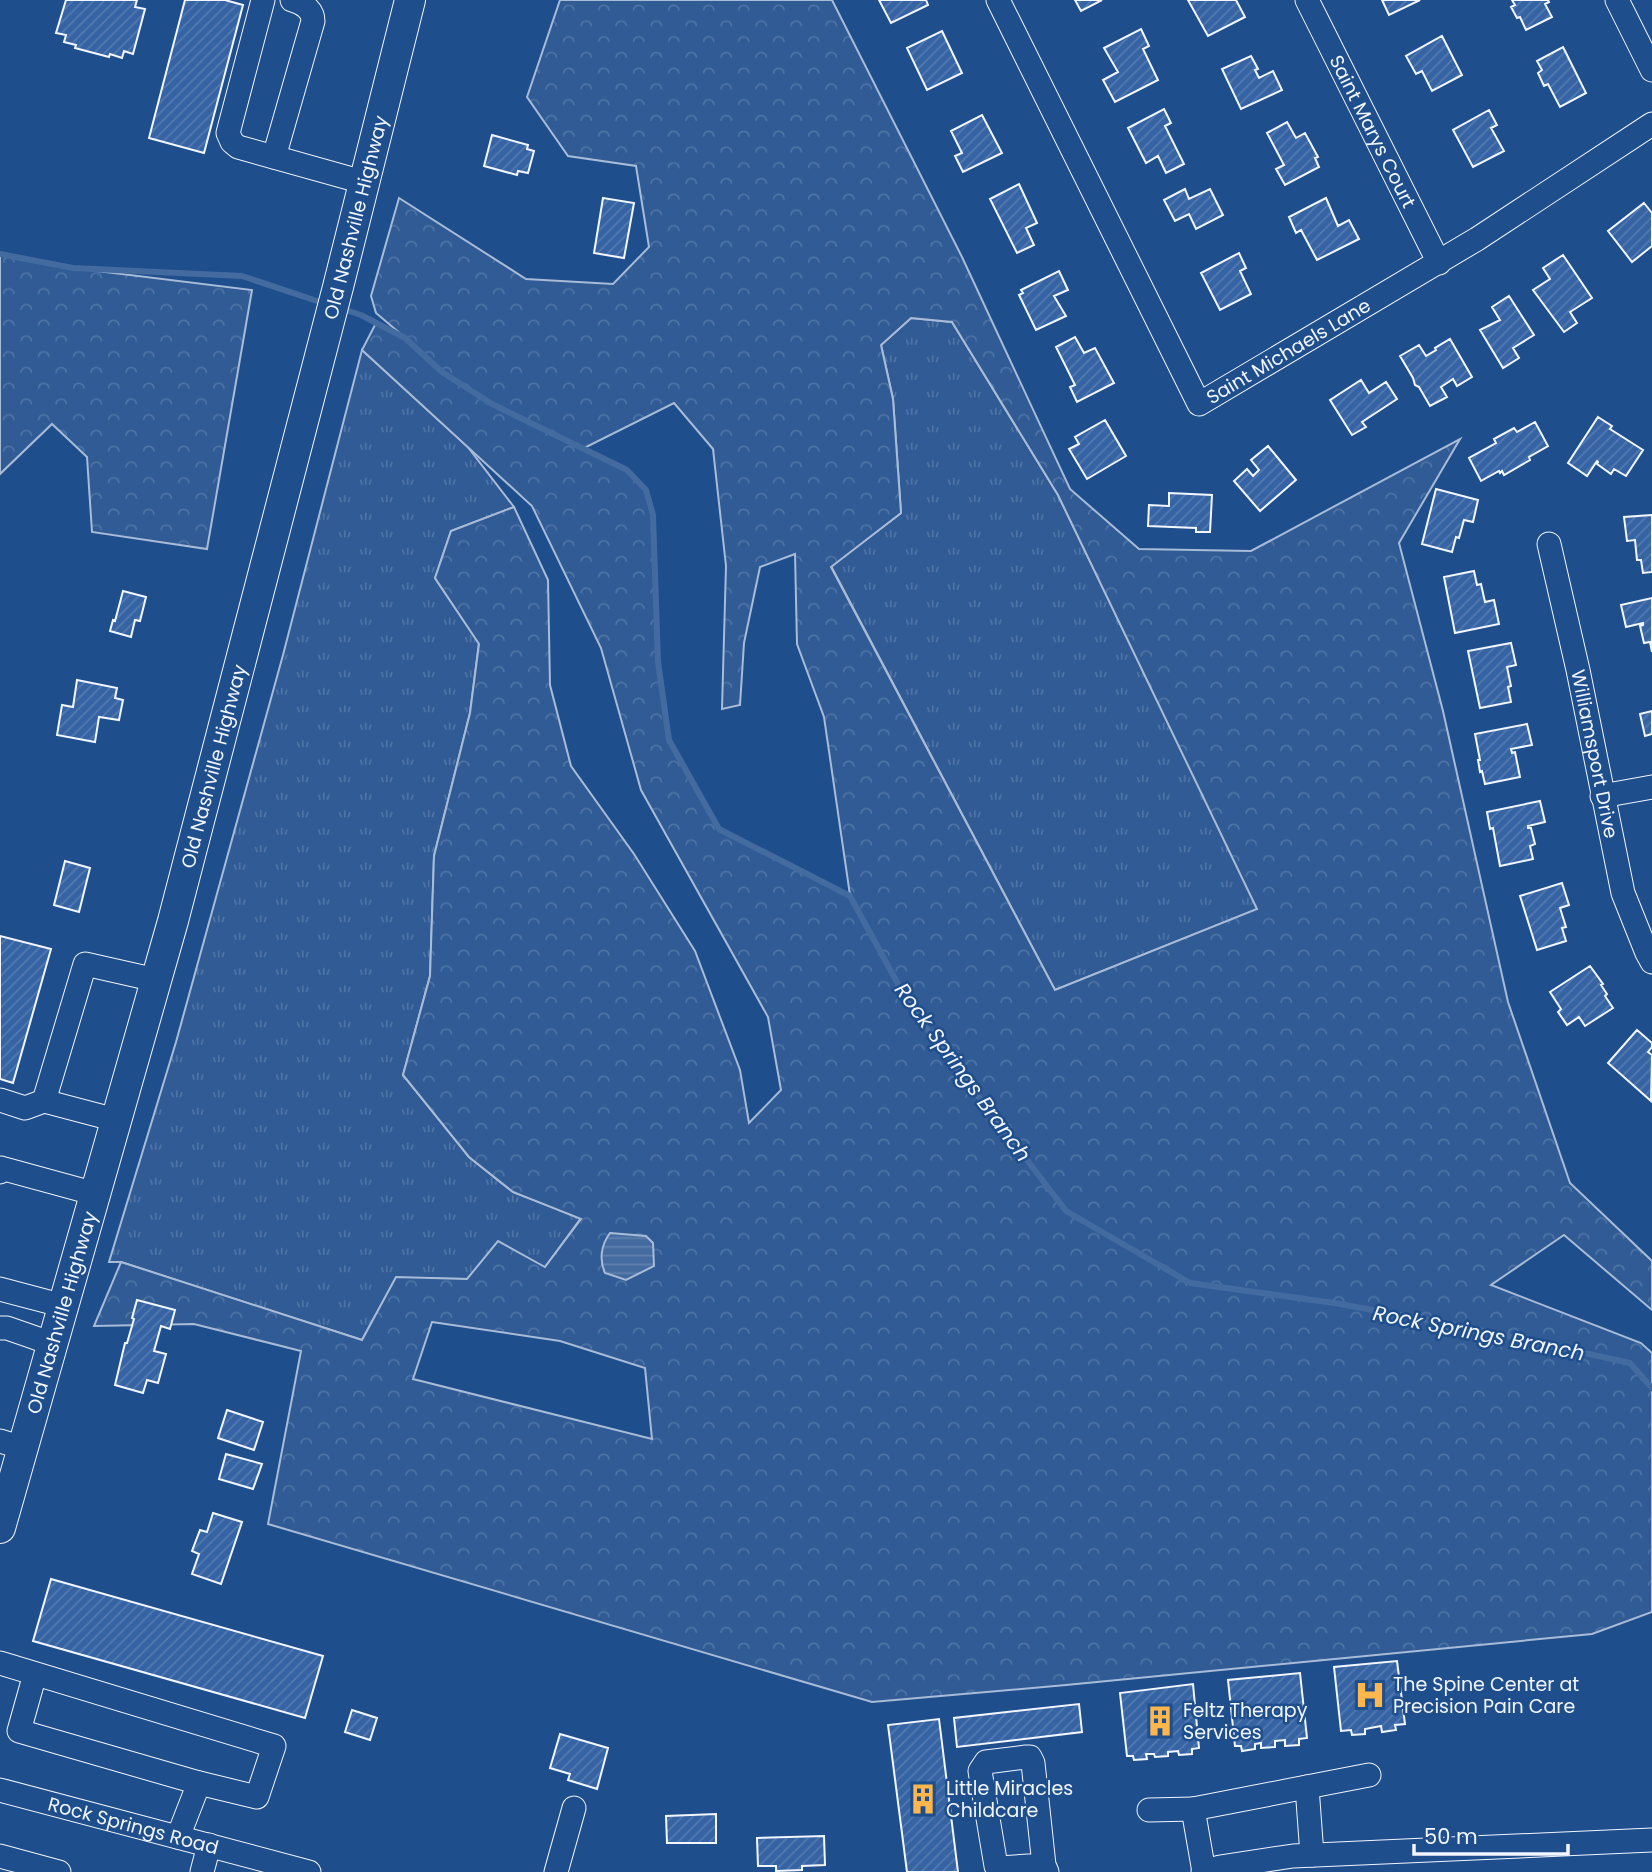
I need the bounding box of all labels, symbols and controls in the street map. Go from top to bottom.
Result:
street label: Saint Marys Court [1323,50,1423,213]
street label: Old Nashville Highway [317,112,394,322]
street label: Saint Michaels Lane [1201,292,1376,410]
street label: Old Nashville Highway [174,661,253,871]
street label: Williamsport Drive [1565,667,1625,841]
water label: Rock Springs Branch [888,977,1038,1167]
street label: Old Nashville Highway [20,1208,103,1417]
water label: Rock Springs Branch [1371,1298,1587,1368]
place label: The Spine Center at Precision Pain Care [1393,1671,1579,1720]
hospital icon: The Spine Center at Precision Pain Care [1353,1678,1387,1712]
place label: Feltz Therapy Services [1183,1697,1308,1746]
building icon: Feltz Therapy Services [1143,1704,1177,1738]
place label: Little Miracles Childcare [946,1775,1073,1824]
building icon: Little Miracles Childcare [906,1782,940,1816]
street label: Rock Springs Road [45,1790,222,1861]
scale bar [1414,1812,1568,1856]
text: 50 m [1424,1822,1478,1851]

